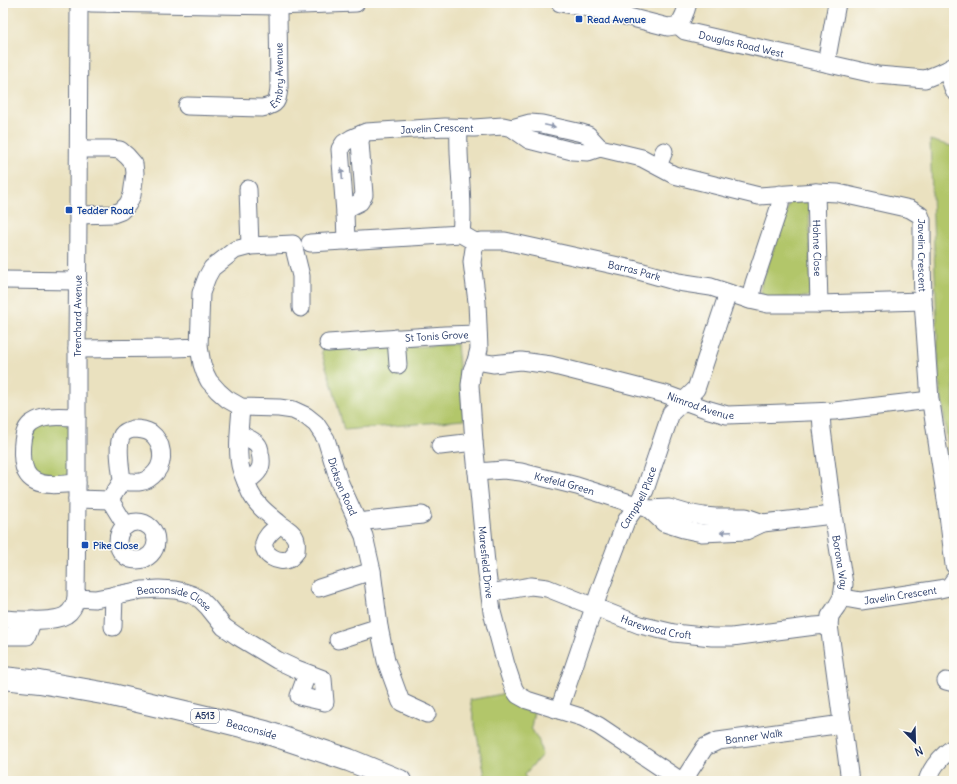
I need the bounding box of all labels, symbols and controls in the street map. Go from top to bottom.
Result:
place label: Read Avenue [587,13,647,26]
marker: Read Avenue [574,14,584,24]
street label: Douglas Road West [697,28,786,60]
street label: Embry Avenue [267,43,286,111]
street label: Javelin Crescent [400,121,474,137]
one-way arrow [544,123,556,129]
one-way arrow [339,168,346,180]
place label: Tedder Road [77,204,134,217]
marker: Tedder Road [64,205,74,215]
street label: Javelin Crescent [915,219,929,293]
street label: Hohne Close [810,220,824,276]
street label: Barras Park [607,258,662,284]
street label: Trenchard Avenue [71,275,85,357]
street label: St Tonis Grove [405,328,469,345]
street label: Nimrod Avenue [665,389,734,422]
street label: Dickson Road [325,456,360,518]
street label: Campbell Place [618,465,659,531]
street label: Krefeld Green [533,470,596,498]
street label: Maresfield Drive [475,526,496,599]
one-way arrow [720,529,732,536]
street label: Borona Way [829,534,850,591]
place label: Pike Close [93,539,139,552]
marker: Pike Close [80,540,90,550]
street label: Beaconside Close [136,583,214,614]
street label: Javelin Crescent [863,584,938,607]
street label: Harewood Croft [619,612,693,642]
road number: A513 [191,709,219,723]
street label: Beaconside [225,716,279,743]
north arrow [895,722,935,762]
street label: Banner Walk [725,726,783,747]
text: N [913,743,925,759]

